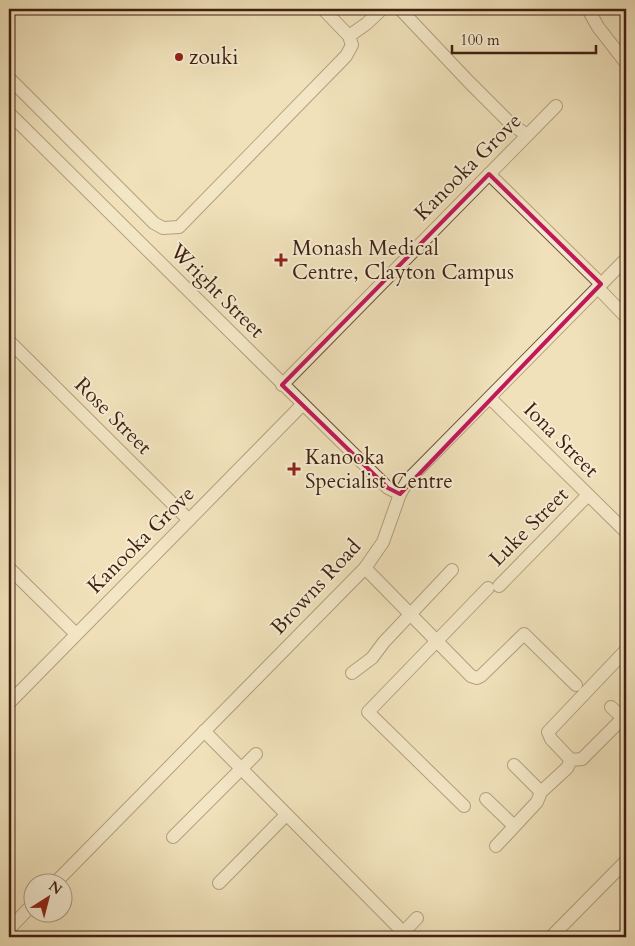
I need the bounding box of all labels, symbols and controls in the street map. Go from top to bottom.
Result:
scale bar [452,22,596,54]
text: 100 m [460,30,500,50]
place label: zouki [189,43,238,72]
marker: zouki [173,51,185,63]
street label: Kanooka Grove [408,107,528,227]
place label: Monash Medical Centre, Clayton Campus [292,234,514,287]
street label: Wright Street [163,237,271,345]
marker: Monash Medical Centre, Clayton Campus [274,253,288,267]
street label: Rose Street [68,371,158,461]
street label: Iona Street [517,396,605,484]
place label: Kanooka Specialist Centre [305,443,453,496]
marker: Kanooka Specialist Centre [287,462,301,476]
street label: Kanooka Grove [81,480,201,600]
street label: Luke Street [483,481,575,573]
street label: Browns Road [264,533,368,641]
north arrow [22,874,72,924]
text: N [45,877,66,899]

